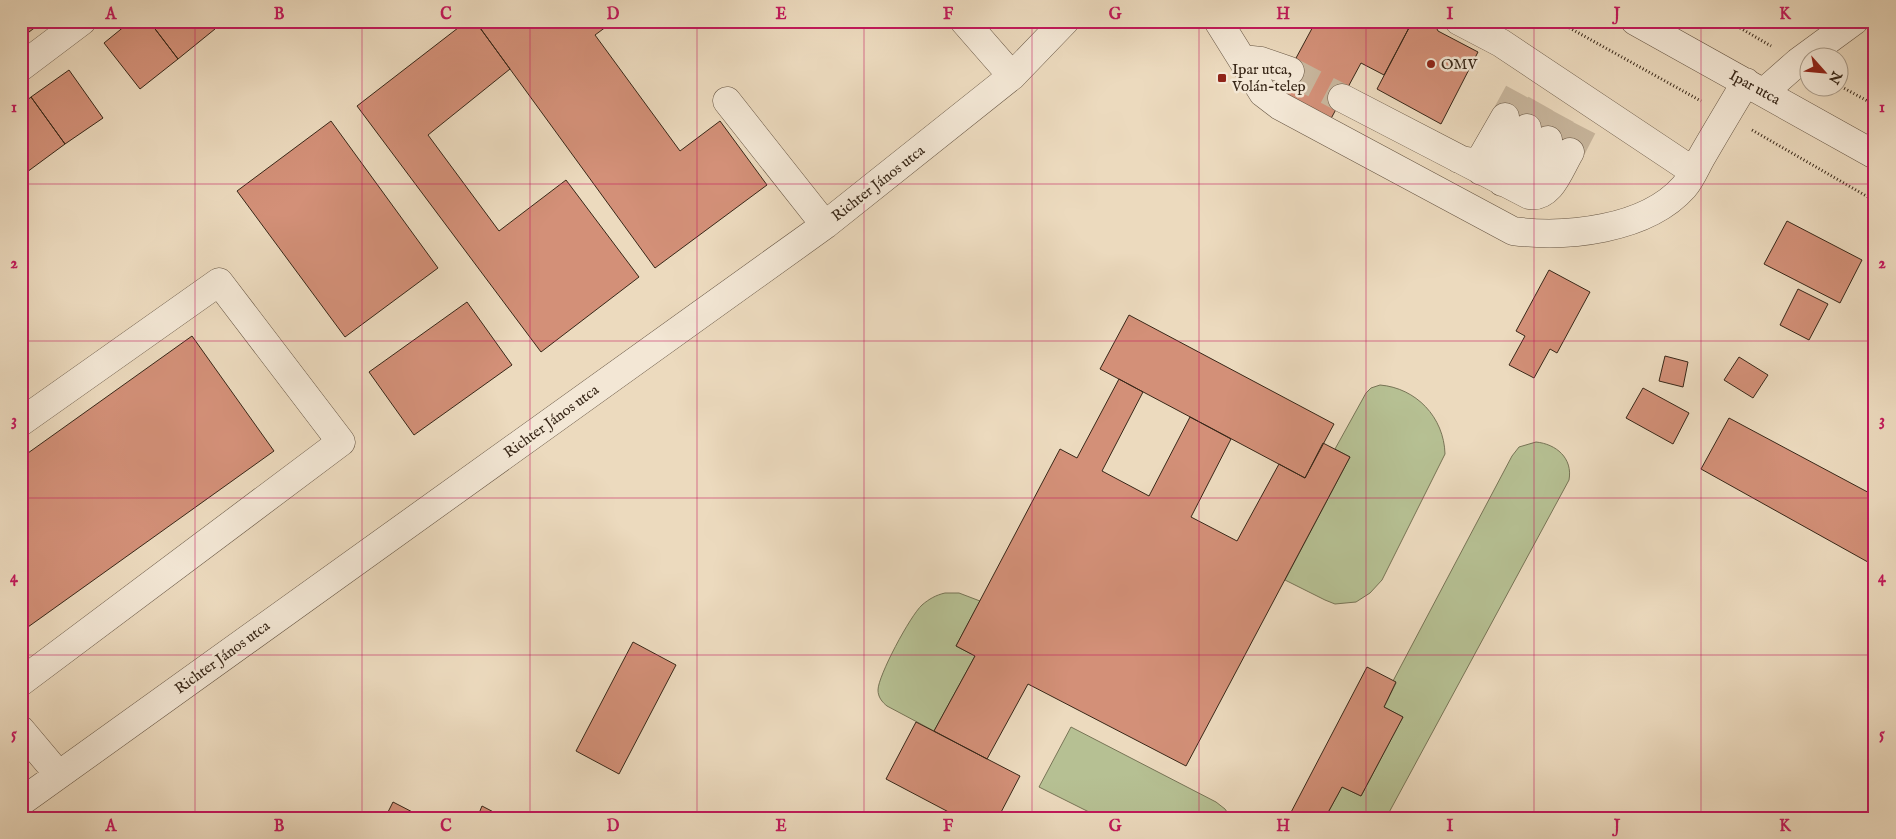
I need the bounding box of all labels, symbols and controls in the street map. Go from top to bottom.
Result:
text: A [105,5,118,25]
text: B [274,5,285,25]
text: C [440,5,452,25]
text: D [607,5,620,25]
text: E [775,5,787,25]
text: F [943,5,954,25]
text: G [1109,5,1122,25]
text: H [1276,5,1290,25]
text: I [1447,5,1454,25]
text: J [1612,5,1621,25]
text: K [1779,5,1792,25]
north arrow [1798,48,1848,98]
place label: OMV [1441,55,1478,74]
marker: OMV [1425,58,1437,70]
place label: Ipar utca, Volán-telep [1231,60,1306,96]
street label: Ipar utca [1726,66,1784,109]
text: N [1824,67,1846,87]
marker: Ipar utca, Volán-telep [1216,72,1228,84]
text: 1 [11,98,17,118]
text: 1 [1879,98,1885,118]
street label: Richter János utca [828,141,929,226]
text: 2 [10,254,18,274]
text: 2 [1878,254,1886,274]
street label: Richter János utca [500,380,603,462]
text: 3 [11,411,17,431]
text: 3 [1879,411,1885,431]
text: 4 [10,568,19,588]
text: 4 [1878,568,1887,588]
street label: Richter János utca [171,616,274,698]
text: 5 [11,725,17,745]
text: 5 [1879,725,1885,745]
text: A [105,817,118,837]
text: B [274,817,285,837]
text: C [440,817,452,837]
text: D [607,817,620,837]
text: E [775,817,787,837]
text: F [943,817,954,837]
text: G [1109,817,1122,837]
text: H [1276,817,1290,837]
text: I [1447,817,1454,837]
text: J [1612,817,1621,837]
text: K [1779,817,1792,837]

